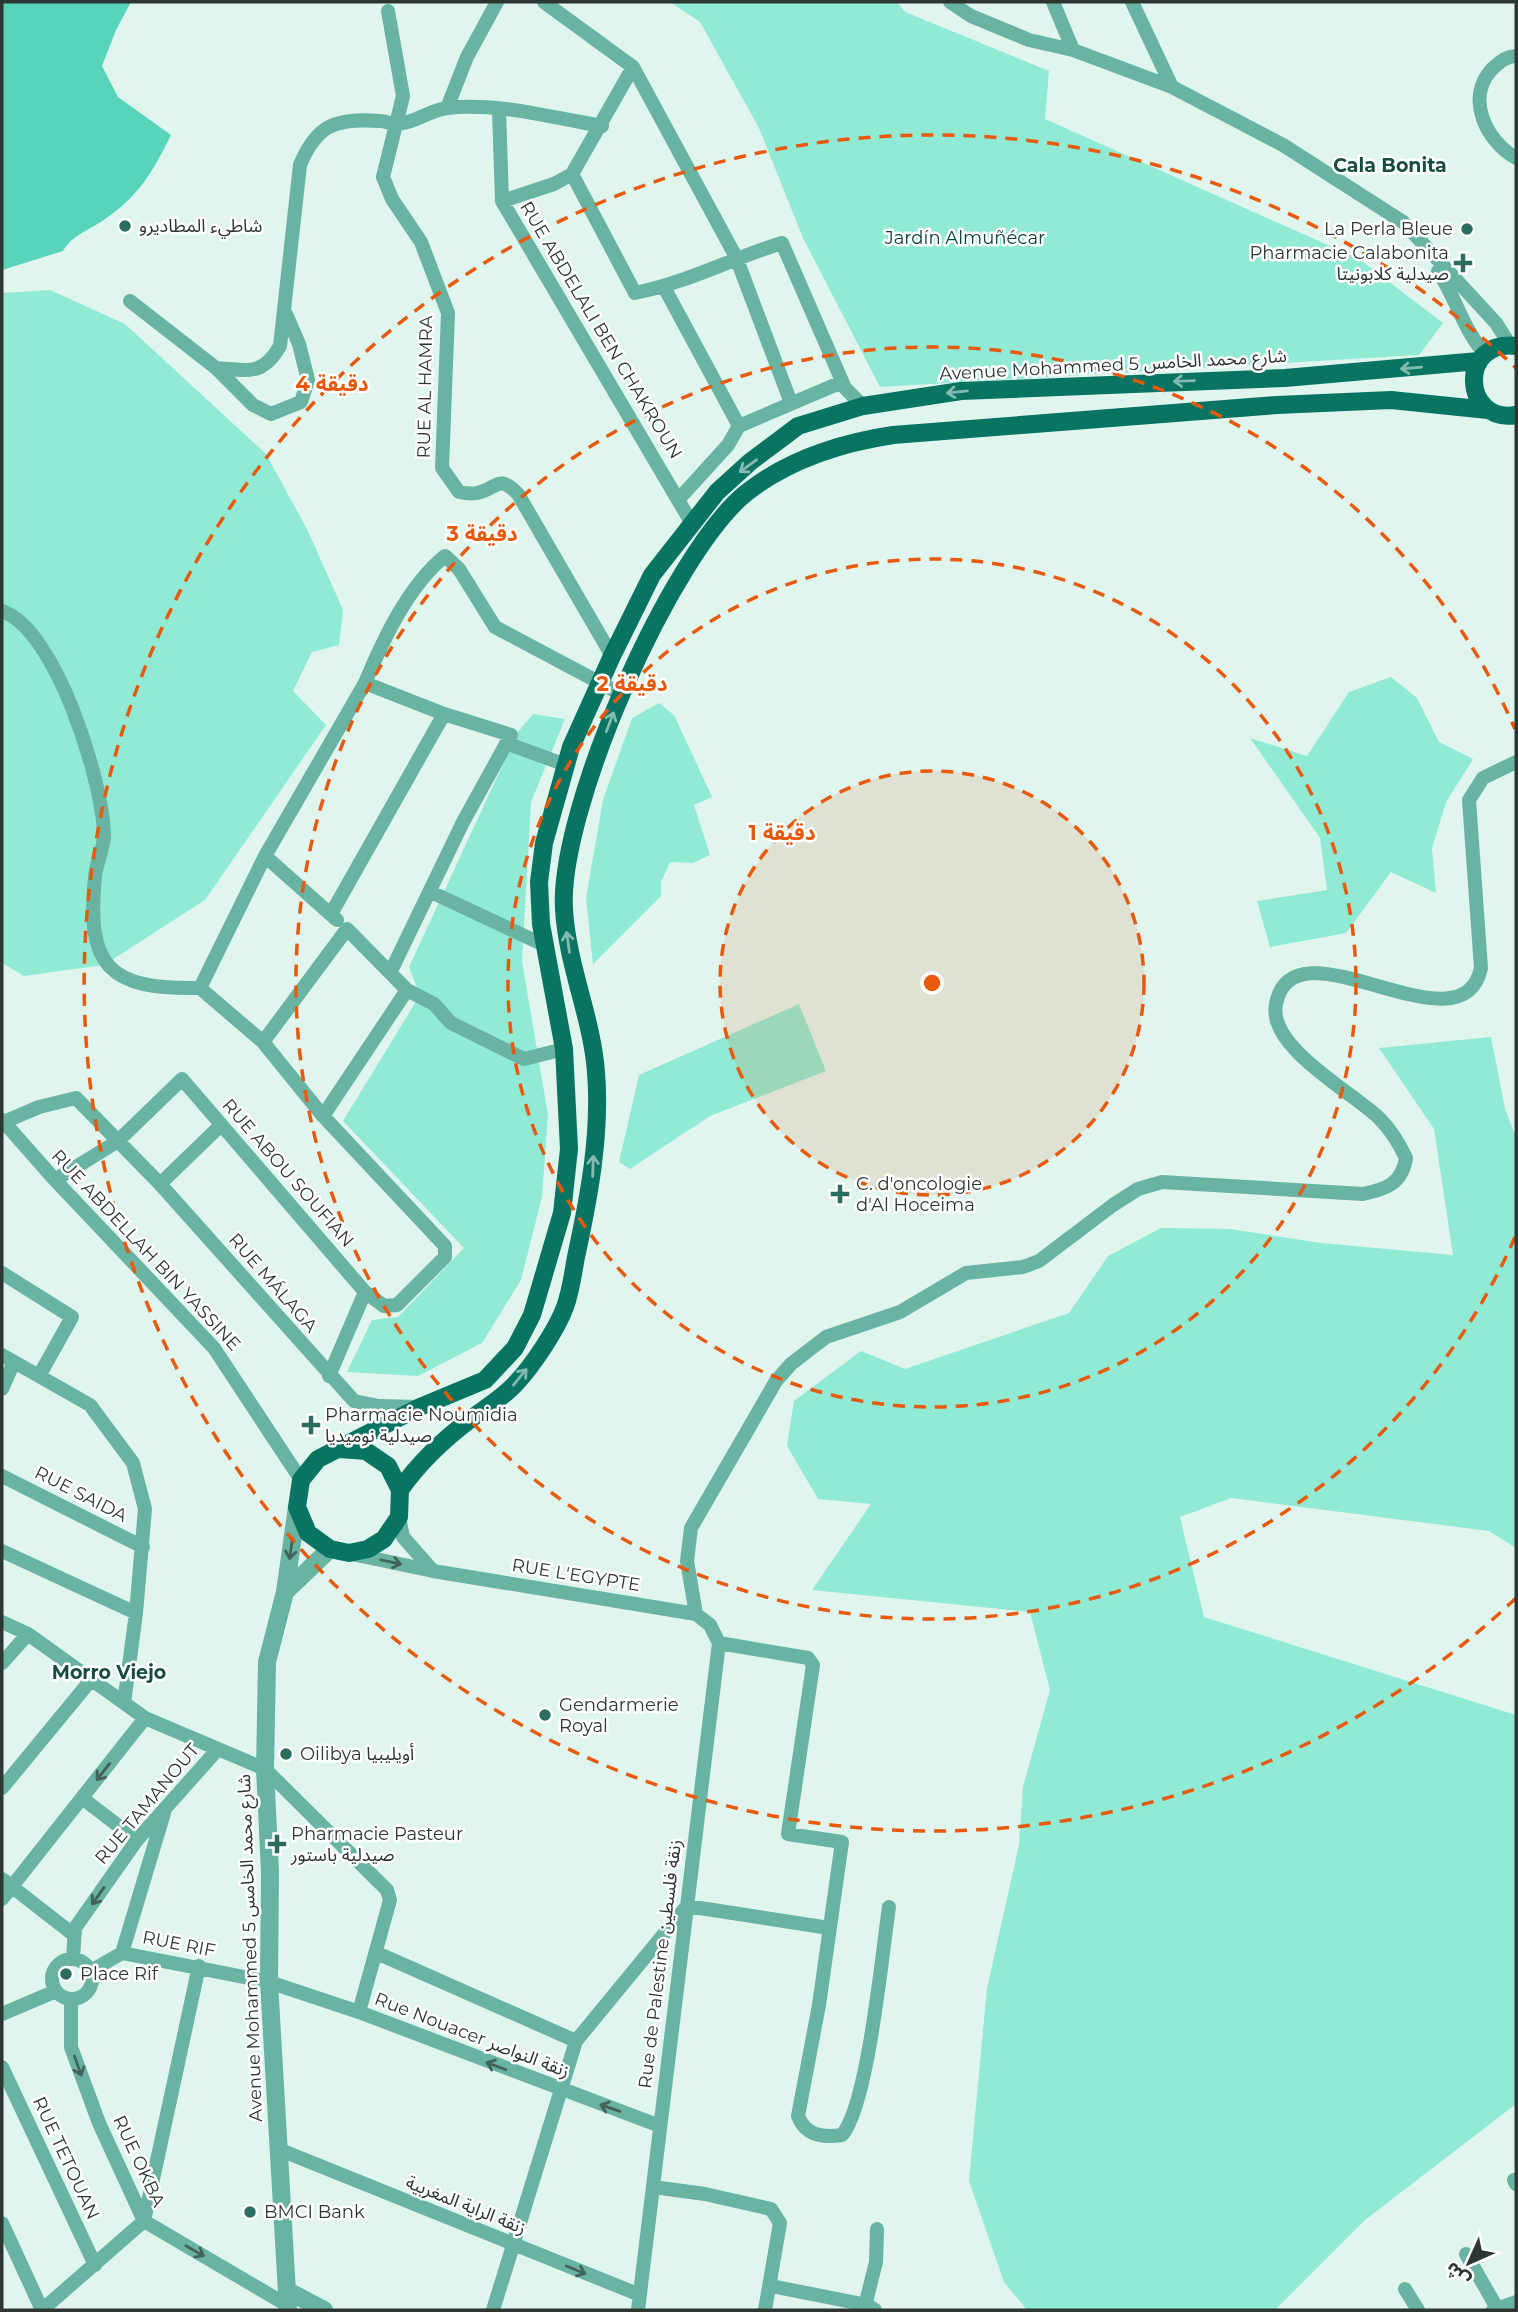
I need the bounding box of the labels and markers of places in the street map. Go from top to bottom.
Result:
place label: شاطيء المطاديرو [139,215,262,239]
marker: شاطيء المطاديرو [117,218,133,234]
place label: La Perla Bleue [1324,218,1453,240]
marker: La Perla Bleue [1459,221,1475,237]
place label: Pharmacie Calabonita صيدلية كلابونيتا [1249,242,1449,285]
marker: Pharmacie Calabonita صيدلية كلابونيتا [1455,255,1471,271]
centre of rings [920,971,944,995]
place label: C. d'oncologie d'Al Hoceima [856,1173,982,1216]
marker: C. d'oncologie d'Al Hoceima [830,1184,850,1204]
place label: Pharmacie Noumidia صيدلية نوميديا [325,1404,518,1447]
marker: Pharmacie Noumidia صيدلية نوميديا [303,1417,319,1433]
place label: Gendarmerie Royal [559,1694,679,1737]
marker: Gendarmerie Royal [537,1707,553,1723]
place label: Oilibya أويليبيا [300,1743,414,1765]
marker: Oilibya أويليبيا [278,1746,294,1762]
place label: Pharmacie Pasteur صيدلية باستور [290,1823,463,1866]
marker: Pharmacie Pasteur صيدلية باستور [269,1836,285,1852]
place label: Place Rif [80,1963,159,1985]
marker: Place Rif [58,1966,74,1982]
place label: BMCI Bank [264,2201,365,2223]
marker: BMCI Bank [242,2204,258,2220]

